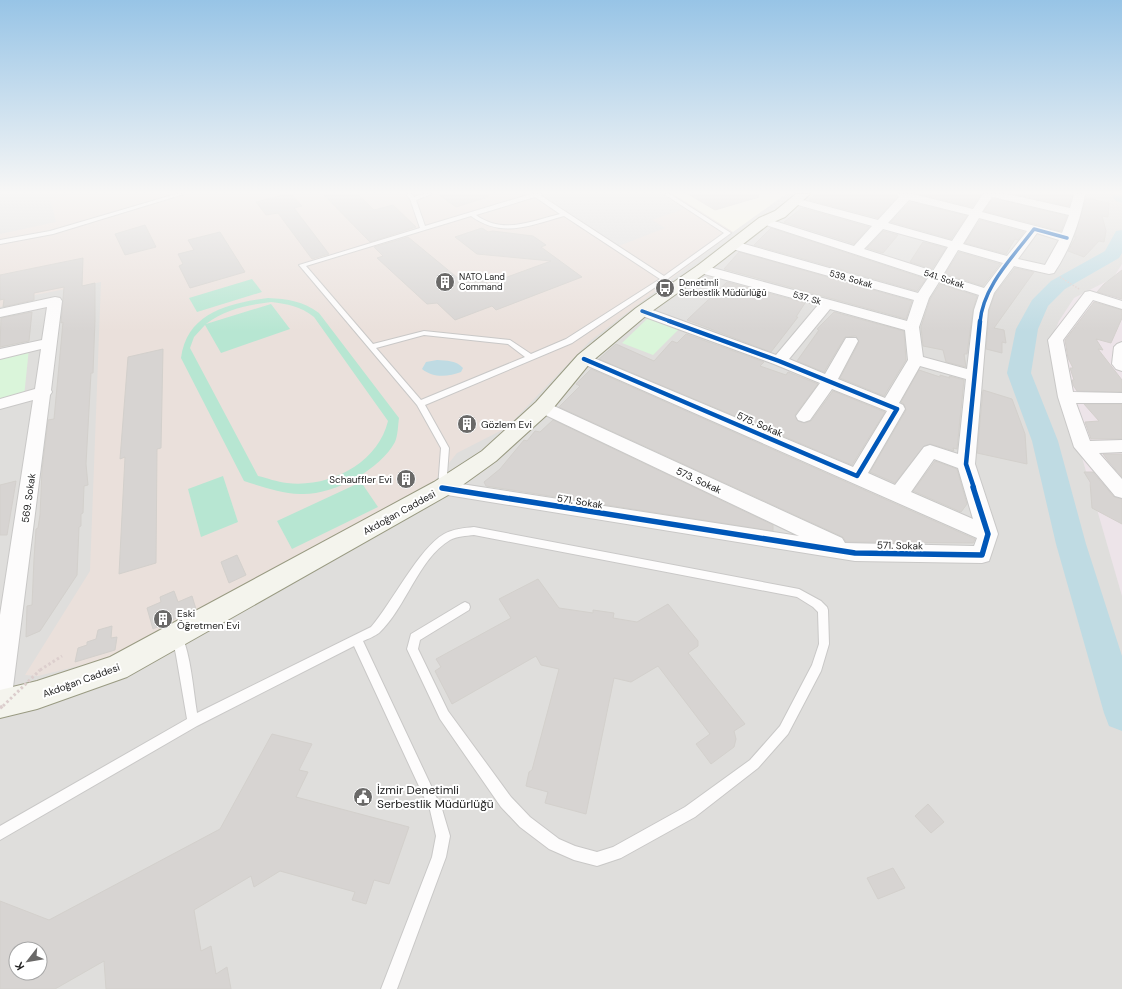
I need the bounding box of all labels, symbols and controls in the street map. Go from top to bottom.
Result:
street label: 539. Sokak [828,267,875,291]
street label: 541. Sokak [922,267,966,291]
building icon: NATO Land Command [434,271,456,293]
place label: NATO Land Command [459,271,505,293]
bus stop icon: Denetimli Serbestlik Müdürlüğü [654,277,676,299]
place label: Denetimli Serbestlik Müdürlüğü [679,277,767,299]
street label: 537. Sk [791,288,823,308]
street label: 575. Sokak [735,409,785,440]
building icon: Gözlem Evi [456,413,478,435]
place label: Gözlem Evi [481,418,532,431]
street label: 573. Sokak [674,464,724,497]
building icon: Schauffler Evi [395,468,417,490]
street label: 569. Sokak [19,472,38,524]
place label: Schauffler Evi [329,473,392,486]
street label: Akdoğan Caddesi [361,487,438,538]
street label: 571. Sokak [556,491,604,512]
street label: 571. Sokak [877,539,923,552]
place label: Eski Öğretmen Evi [177,607,240,632]
building icon: Eski Öğretmen Evi [152,608,174,630]
street label: Akdoğan Caddesi [41,661,121,700]
place label: İzmir Denetimli Serbestlik Müdürlüğü [377,782,494,812]
public building icon: İzmir Denetimli Serbestlik Müdürlüğü [352,786,374,808]
north arrow [8,941,48,981]
text: K [12,959,27,973]

